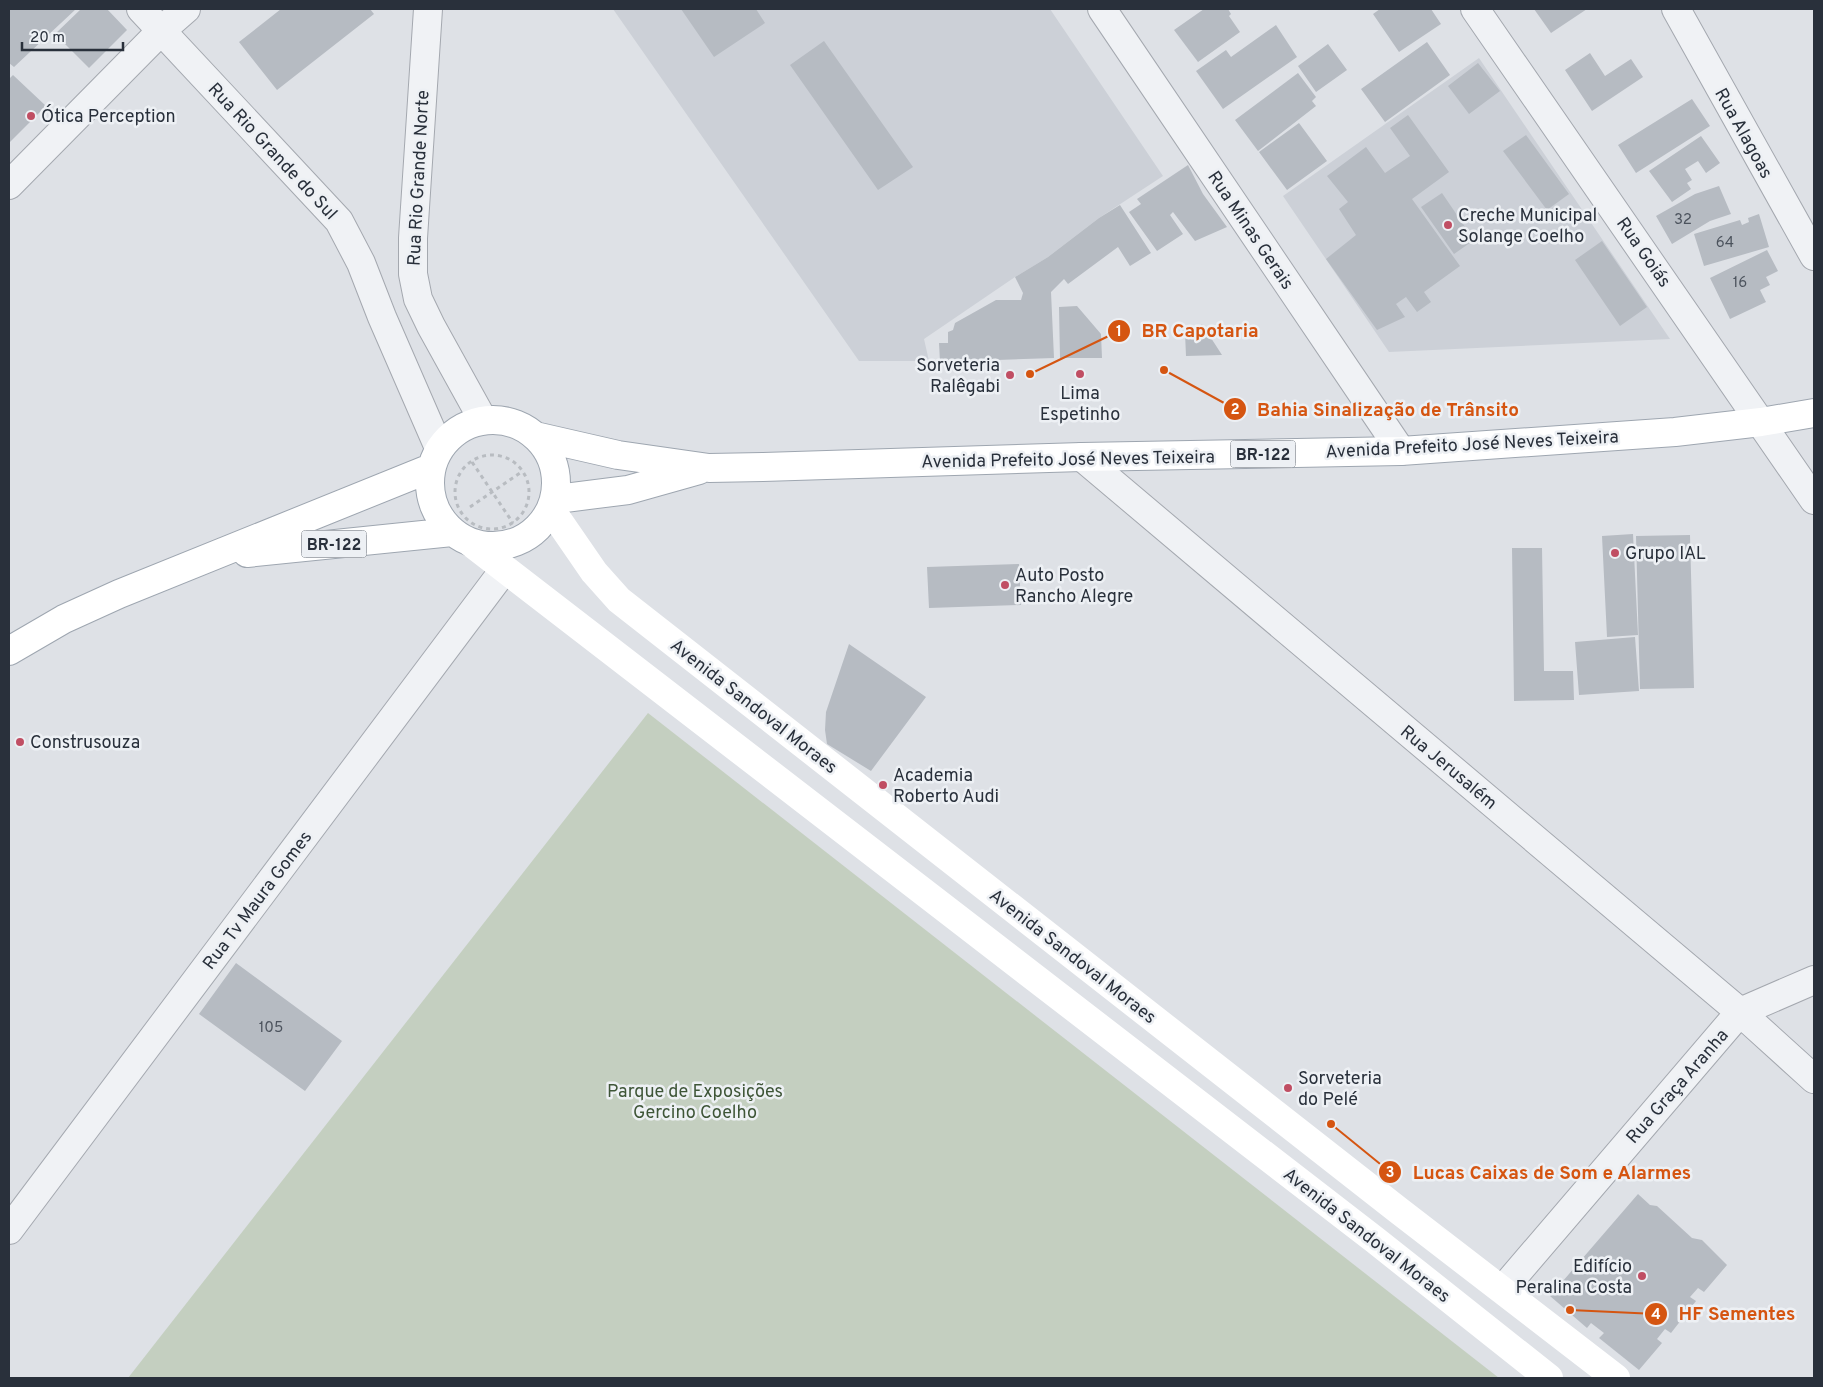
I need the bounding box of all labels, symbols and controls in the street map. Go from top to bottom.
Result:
scale bar [22,20,124,52]
text: 20 m [30,29,65,48]
street label: Rua Rio Grande do Sul [202,78,342,226]
street label: Rua Alagoas [1708,84,1777,183]
street label: Rua Rio Grande Norte [403,90,436,267]
place label: Ótica Perception [41,104,176,129]
marker: Ótica Perception [25,110,37,122]
street label: Rua Minas Gerais [1202,167,1298,295]
place label: Creche Municipal Solange Coelho [1458,205,1597,249]
house number: 32 [1674,211,1692,230]
street label: Rua Goiás [1610,213,1675,292]
marker: Creche Municipal Solange Coelho [1442,219,1454,231]
house number: 64 [1716,234,1734,253]
house number: 16 [1733,274,1747,293]
callout: BR Capotaria [1106,314,1269,348]
text: BR Capotaria [1141,320,1259,344]
text: 1 [1116,323,1122,342]
place label: Sorveteria Ralêgabi [916,355,1000,399]
marker: Lima Espetinho [1074,368,1086,380]
marker: Sorveteria Ralêgabi [1004,369,1016,381]
place label: Lima Espetinho [1040,383,1120,427]
callout: Bahia Sinalização de Trânsito [1222,392,1529,426]
text: Bahia Sinalização de Trânsito [1257,399,1519,423]
text: 2 [1230,401,1240,420]
street label: Avenida Prefeito José Neves Teixeira [1325,426,1619,465]
road number: BR-122 [1230,440,1296,468]
street label: Avenida Prefeito José Neves Teixeira [921,446,1215,475]
road number: BR-122 [302,530,366,558]
place label: Grupo IAL [1625,543,1706,566]
marker: Grupo IAL [1609,547,1621,559]
place label: Auto Posto Rancho Alegre [1015,565,1133,609]
marker: Auto Posto Rancho Alegre [999,579,1011,591]
street label: Avenida Sandoval Moraes [665,635,841,780]
street label: Rua Jerusalém [1395,721,1501,815]
place label: Construsouza [30,732,140,755]
marker: Construsouza [14,736,26,748]
place label: Academia Roberto Audi [893,765,999,809]
marker: Academia Roberto Audi [877,779,889,791]
street label: Rua Tv Maura Gomes [198,827,318,975]
street label: Avenida Sandoval Moraes [984,885,1160,1030]
house number: 105 [259,1019,283,1038]
street label: Rua Graça Aranha [1622,1025,1734,1149]
place label: Sorveteria do Pelé [1298,1068,1382,1112]
park label: Parque de Exposições Gercino Coelho [607,1081,783,1125]
marker: Sorveteria do Pelé [1282,1082,1294,1094]
callout: Lucas Caixas de Som e Alarmes [1378,1155,1702,1189]
text: Lucas Caixas de Som e Alarmes [1413,1162,1691,1186]
street label: Avenida Sandoval Moraes [1278,1164,1454,1309]
text: 3 [1386,1164,1395,1183]
place label: Edifício Peralina Costa [1515,1256,1632,1300]
marker: Edifício Peralina Costa [1636,1270,1648,1282]
callout: HF Sementes [1643,1297,1805,1331]
text: HF Sementes [1679,1303,1795,1327]
text: 4 [1651,1306,1661,1325]

